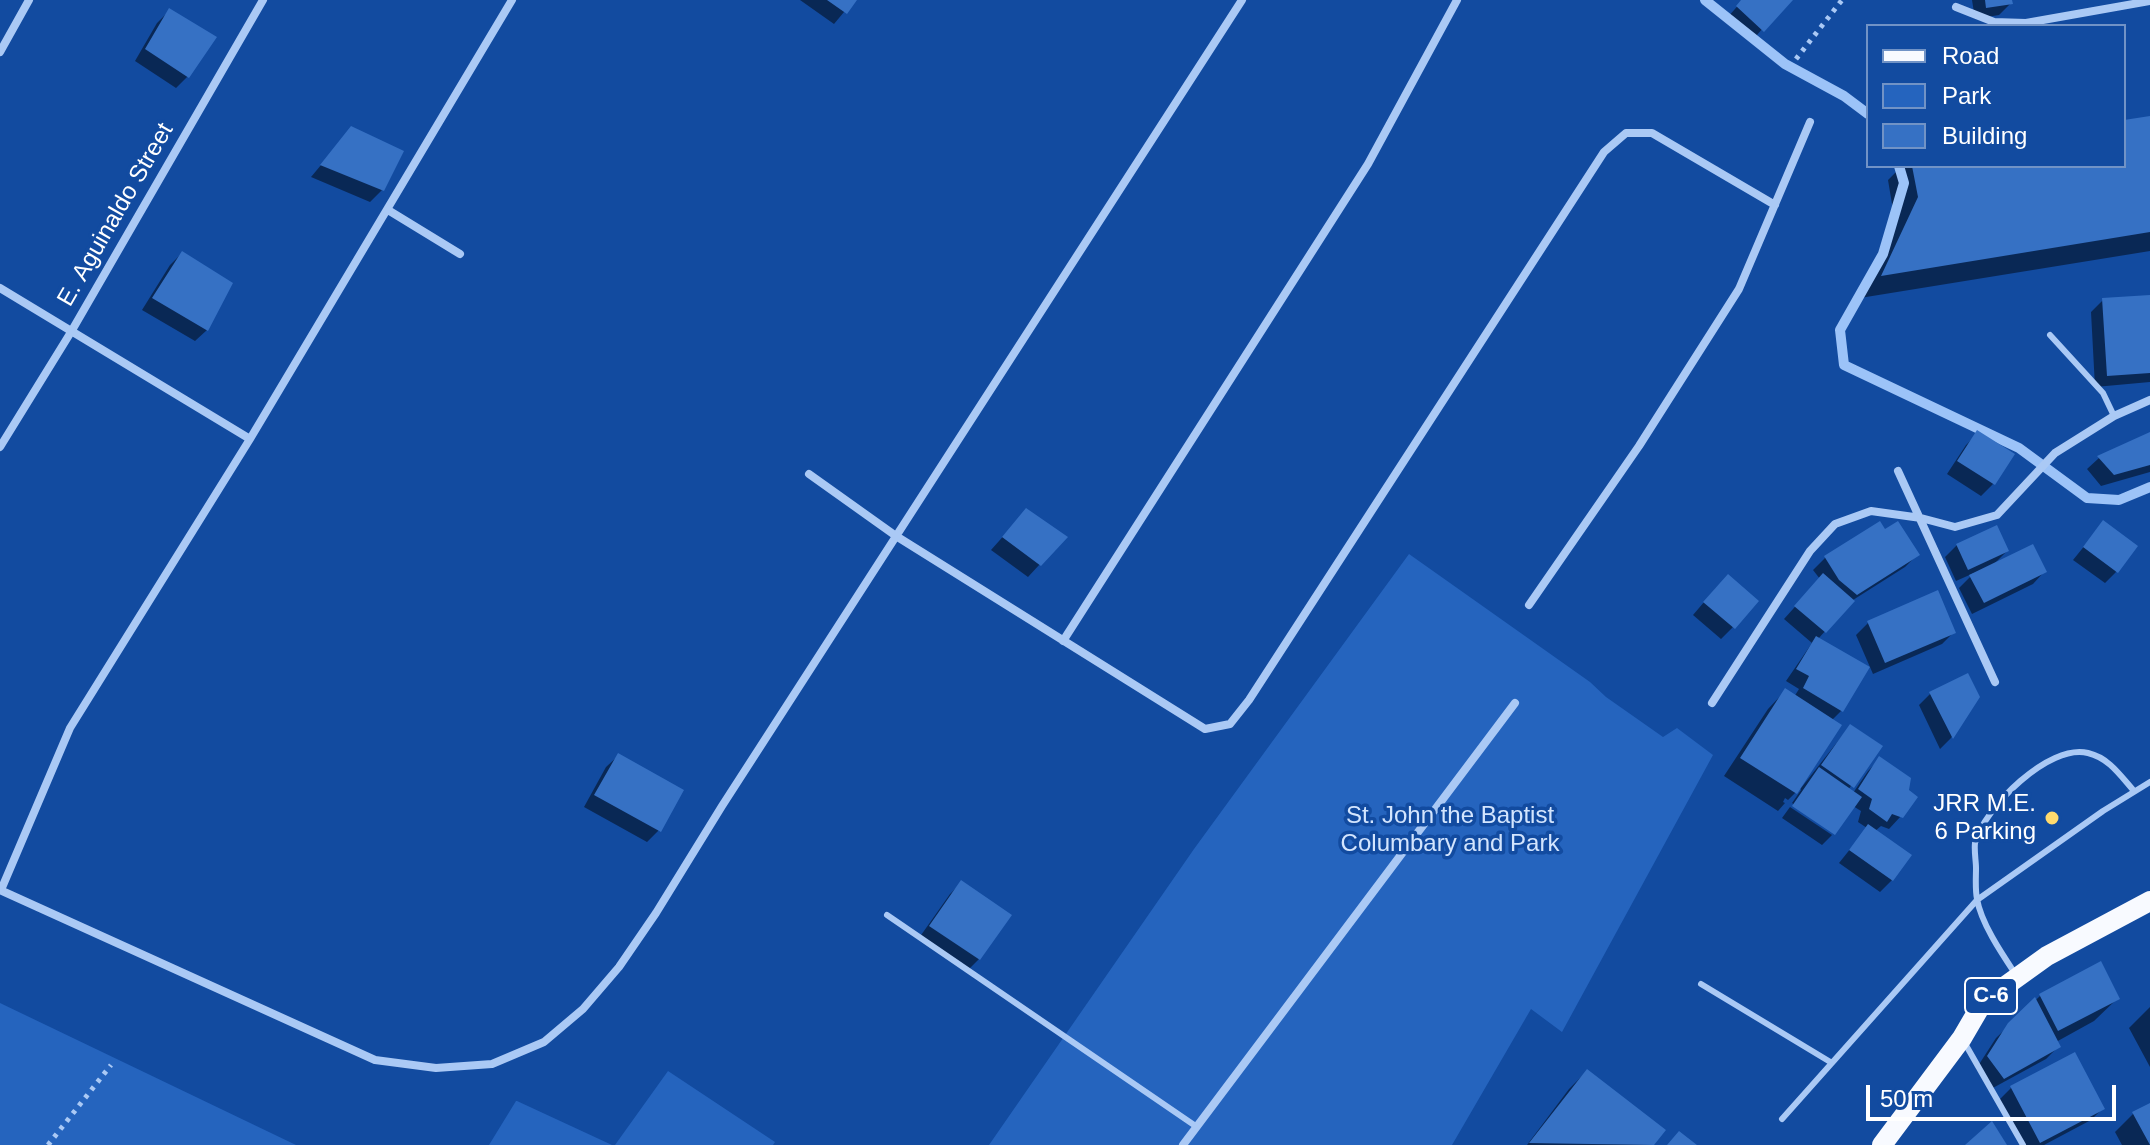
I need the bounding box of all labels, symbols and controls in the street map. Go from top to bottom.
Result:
legend [1866,24,2126,168]
text: Road [1942,42,1999,69]
text: Park [1942,82,1991,109]
street label: E. Aguinaldo Street [52,118,180,312]
text: Building [1942,122,2027,149]
place label: JRR M.E. 6 Parking [1933,790,2036,846]
park label: St. John the Baptist Columbary and Park [1341,802,1559,858]
marker: JRR M.E. 6 Parking [2043,809,2061,827]
road number: C-6 [1965,978,2017,1014]
scale bar [1870,1069,2120,1119]
text: 50 m [1880,1085,1933,1112]

